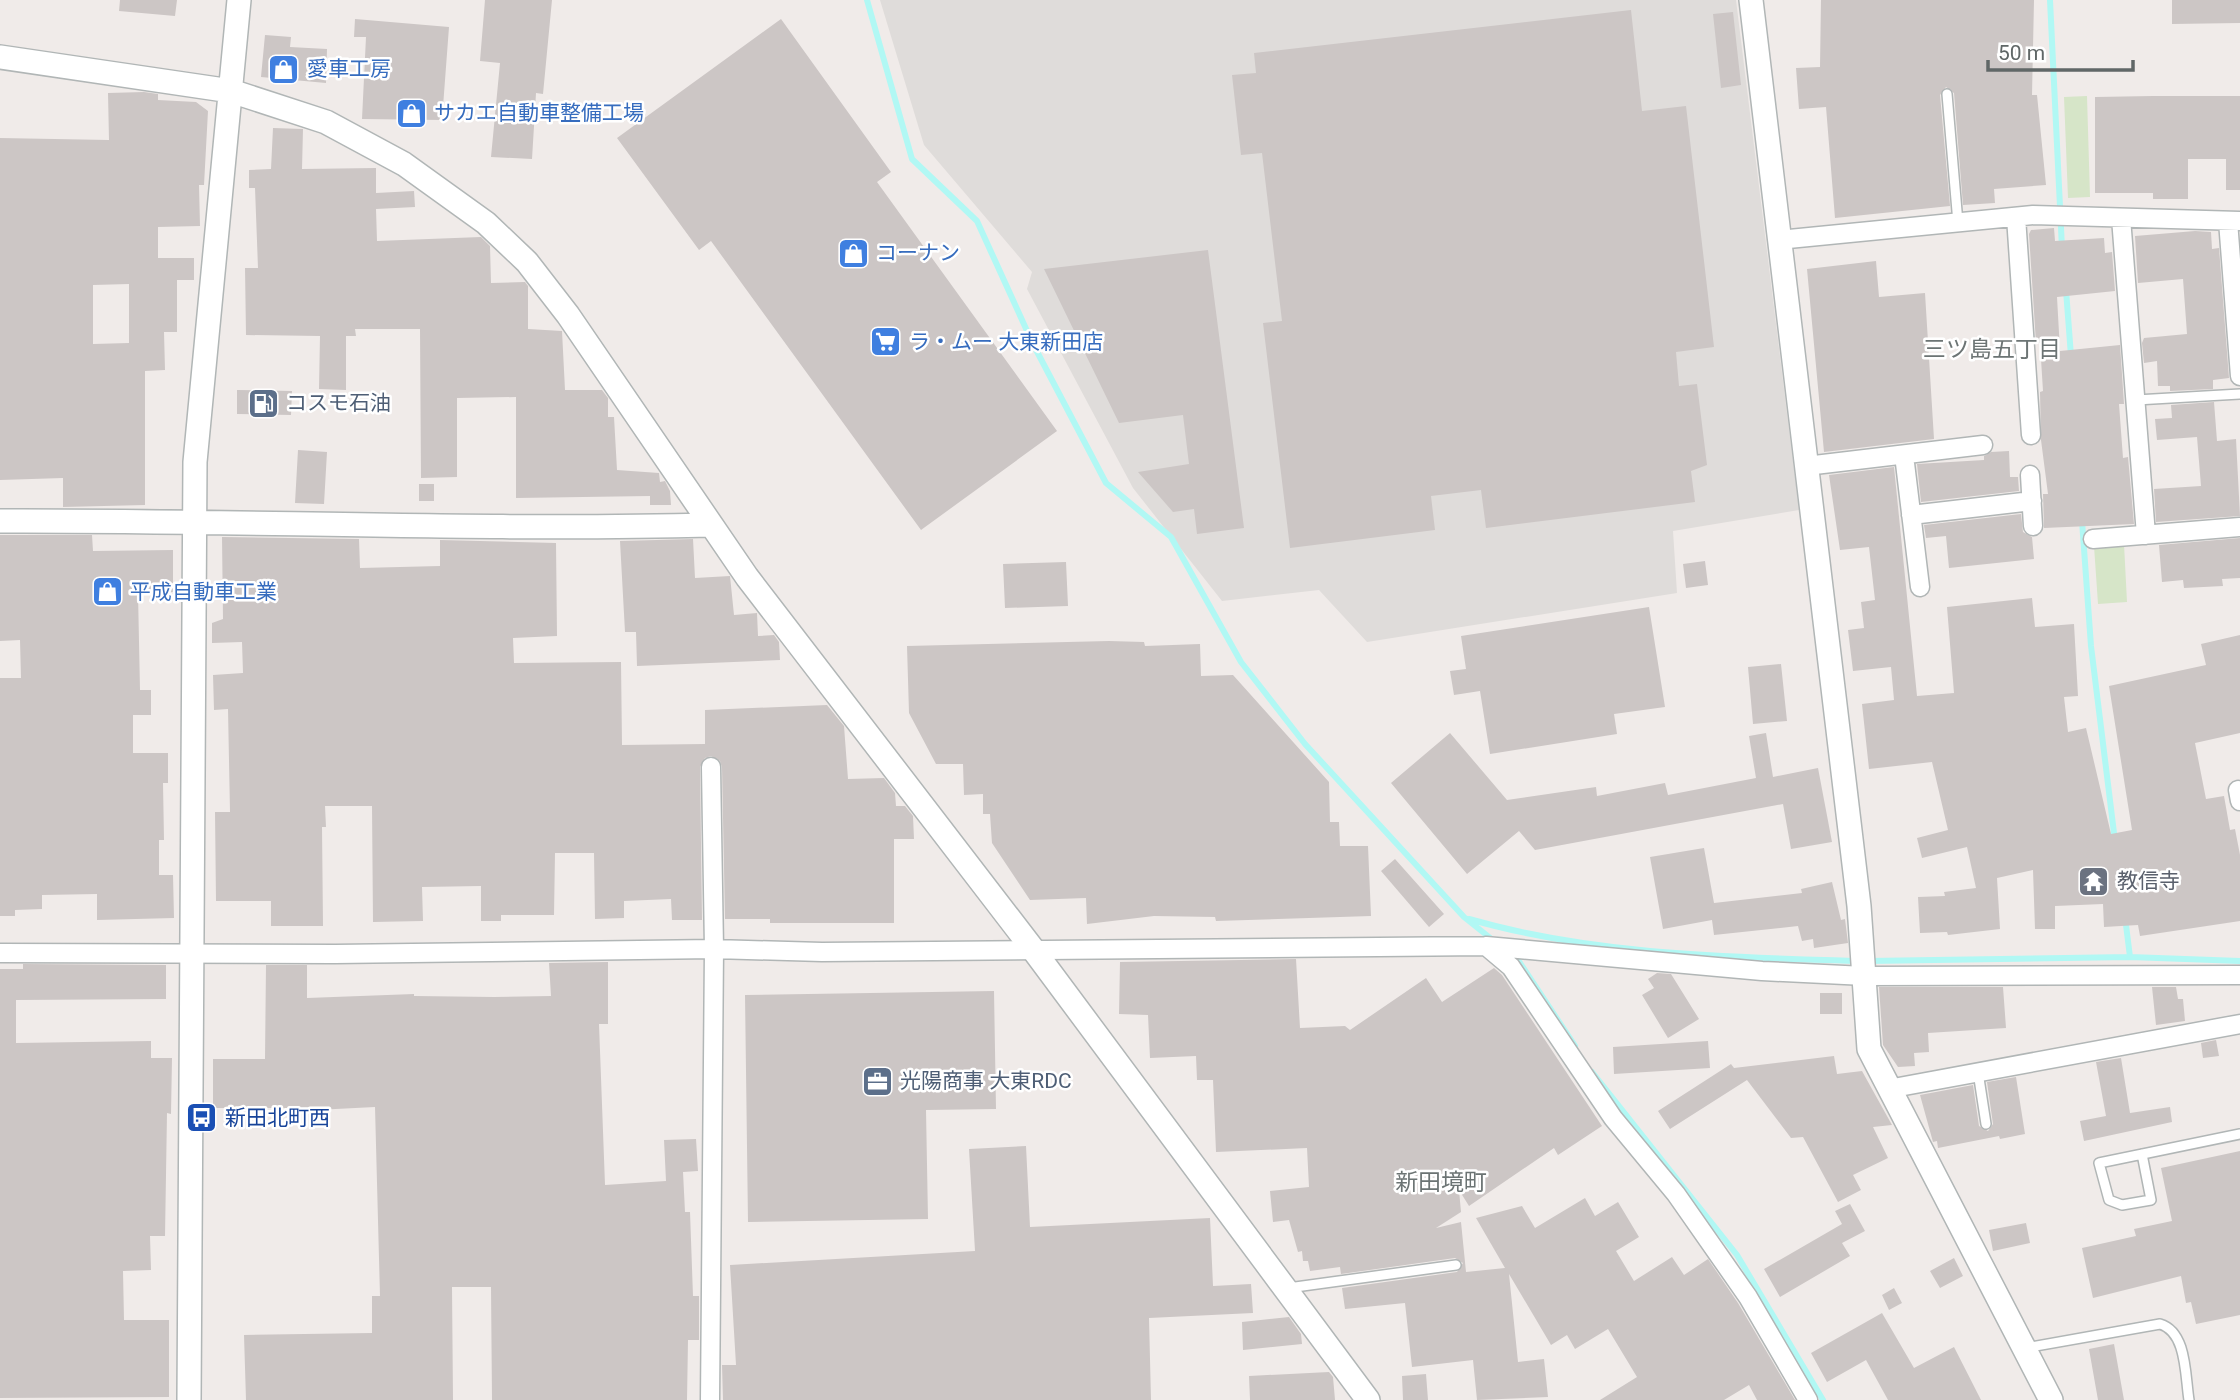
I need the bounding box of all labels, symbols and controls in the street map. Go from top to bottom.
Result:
scale bar [1988,28,2133,72]
text: 50 m [1998,41,2045,65]
shop icon: 愛車工房 [267,52,301,86]
place label: 愛車工房 [307,57,391,81]
shop icon: サカエ自動車整備工場 [394,96,428,130]
place label: サカエ自動車整備工場 [434,101,644,125]
shop icon: コーナン [836,236,870,270]
place label: コーナン [876,241,960,265]
supermarket icon: ラ・ムー 大東新田店 [869,325,903,359]
place label: ラ・ムー 大東新田店 [909,330,1103,354]
district label: 三ツ島五丁目 [1923,336,2061,363]
fuel station icon: コスモ石油 [246,386,280,420]
place label: コスモ石油 [286,391,391,415]
shop icon: 平成自動車工業 [90,575,124,609]
place label: 平成自動車工業 [130,580,277,604]
temple icon: 教信寺 [2077,864,2111,898]
place label: 教信寺 [2117,869,2180,893]
office icon: 光陽商事 大東RDC [860,1064,894,1098]
place label: 光陽商事 大東RDC [900,1069,1072,1093]
bus stop icon: 新田北町西 [185,1101,219,1135]
place label: 新田北町西 [225,1106,330,1130]
district label: 新田境町 [1395,1169,1487,1196]

